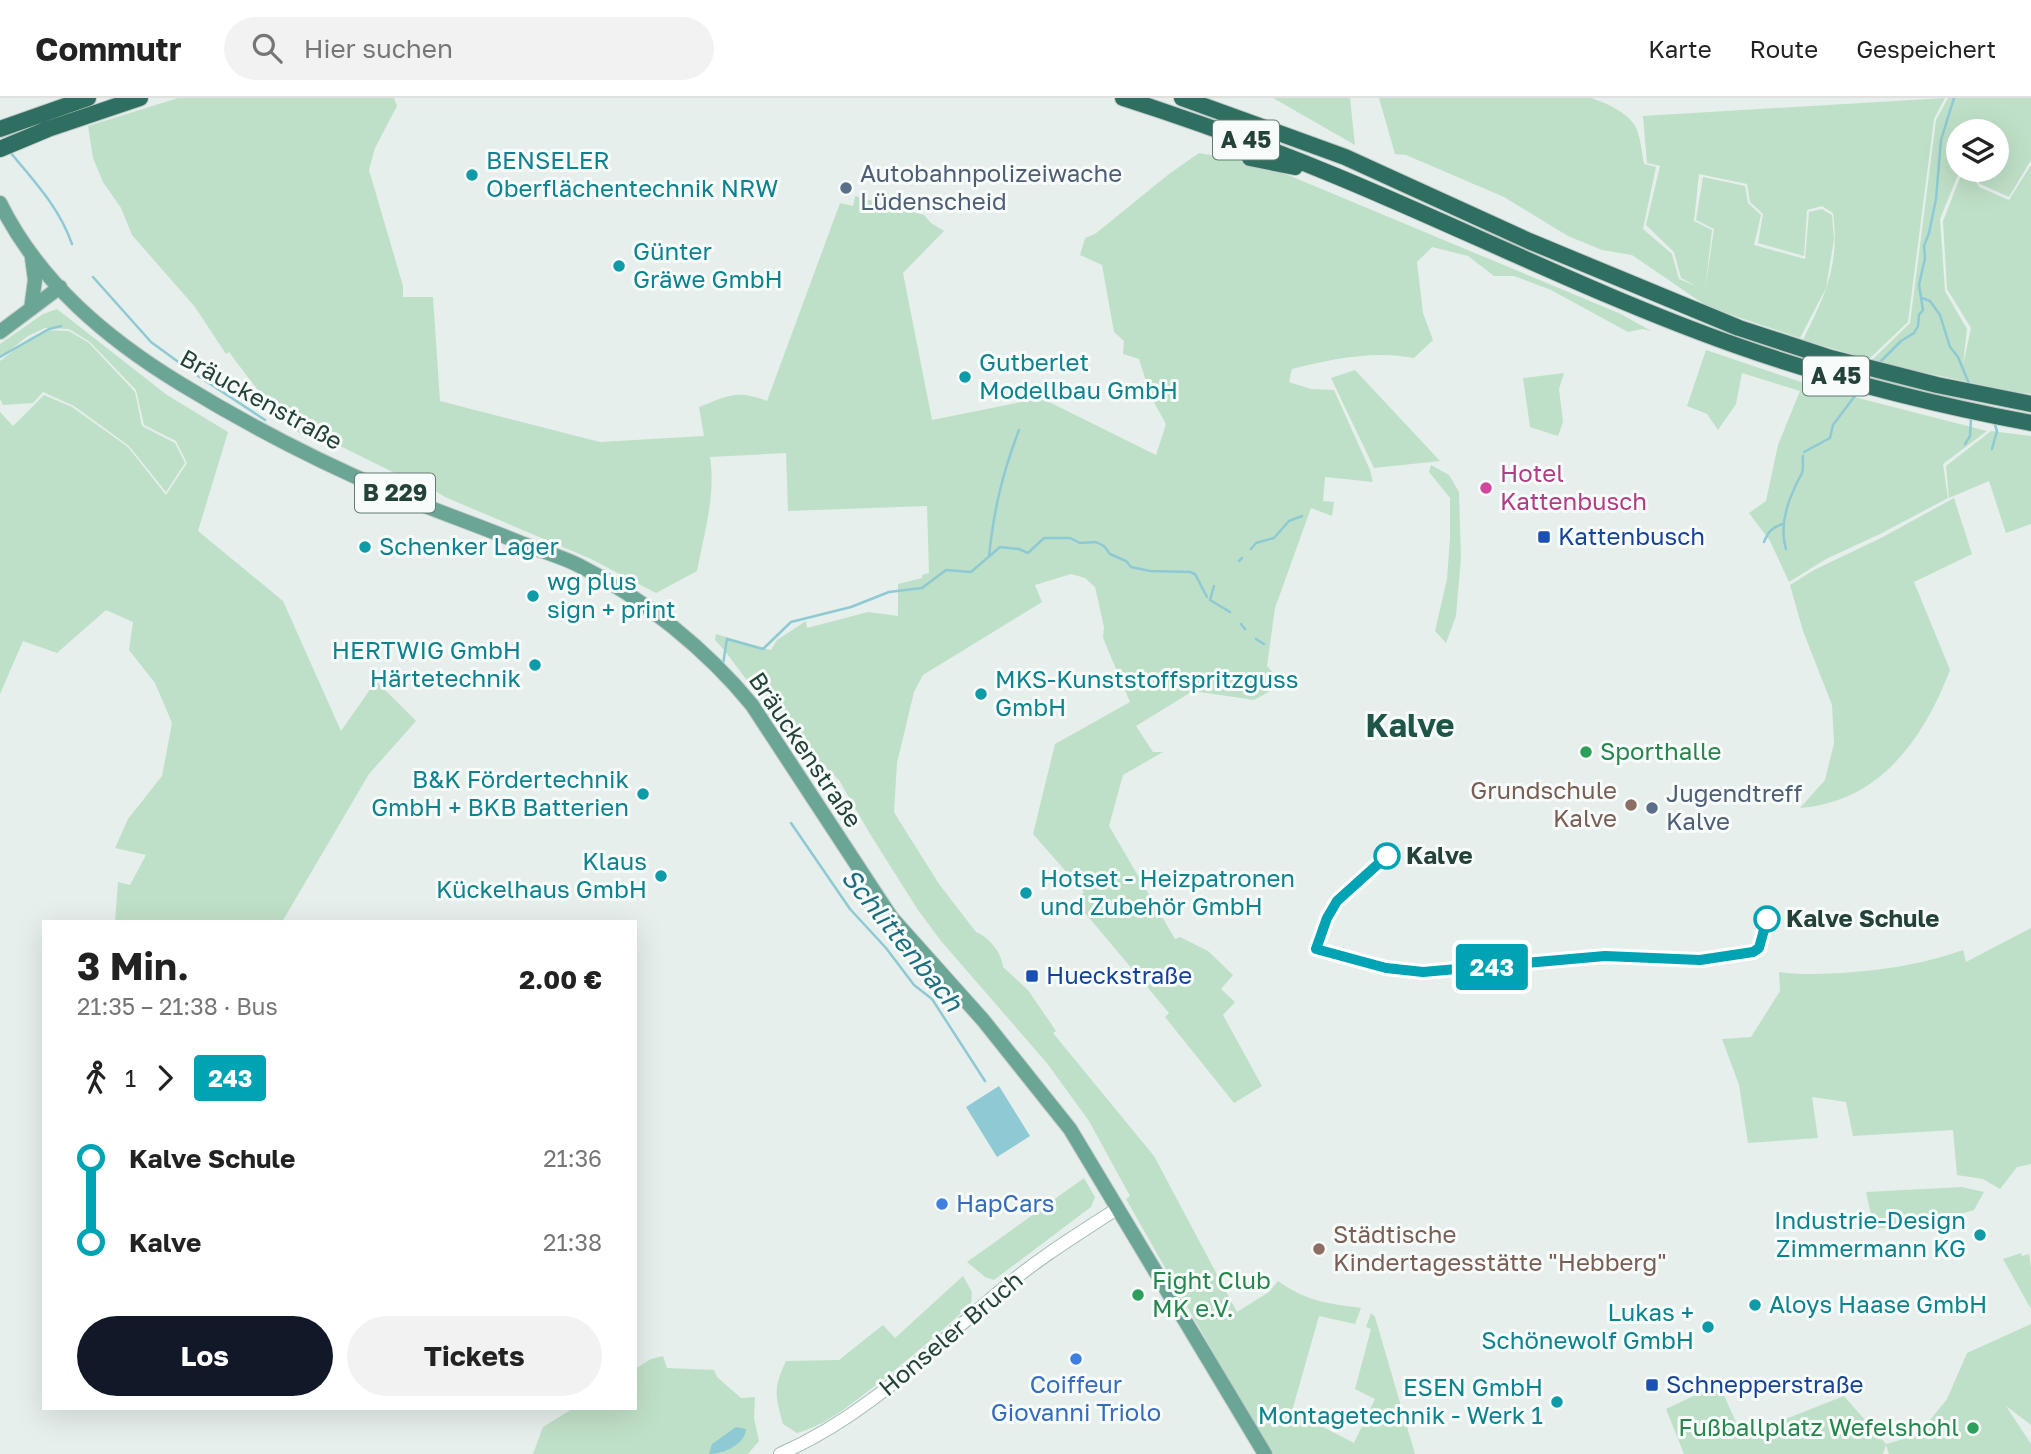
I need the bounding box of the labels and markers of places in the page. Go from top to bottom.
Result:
place label: BENSELER Oberflächentechnik NRW [486,145,778,202]
place label: Autobahnpolizeiwache Lüdenscheid [860,158,1122,215]
marker: BENSELER Oberflächentechnik NRW [464,167,480,183]
marker: Autobahnpolizeiwache Lüdenscheid [838,180,854,196]
place label: Günter Gräwe GmbH [633,236,783,293]
marker: Günter Gräwe GmbH [611,258,627,274]
place label: Gutberlet Modellbau GmbH [979,347,1178,404]
marker: Gutberlet Modellbau GmbH [957,369,973,385]
place label: Hotel Kattenbusch [1500,458,1647,515]
marker: Hotel Kattenbusch [1478,480,1494,496]
place label: Kattenbusch [1558,521,1705,550]
marker: Kattenbusch [1536,529,1552,545]
place label: Schenker Lager [379,531,559,560]
marker: Schenker Lager [357,539,373,555]
place label: wg plus sign + print [547,566,676,623]
marker: wg plus sign + print [525,588,541,604]
place label: HERTWIG GmbH Härtetechnik [332,635,521,692]
marker: HERTWIG GmbH Härtetechnik [527,657,543,673]
place label: MKS-Kunststoffspritzguss GmbH [995,664,1298,721]
marker: MKS-Kunststoffspritzguss GmbH [973,686,989,702]
place label: Sporthalle [1600,736,1721,765]
marker: Sporthalle [1578,744,1594,760]
place label: B&K Fördertechnik GmbH + BKB Batterien [371,764,629,821]
place label: Grundschule Kalve [1470,775,1617,832]
place label: Jugendtreff Kalve [1666,778,1802,835]
marker: B&K Fördertechnik GmbH + BKB Batterien [635,786,651,802]
marker: Grundschule Kalve [1623,797,1639,813]
marker: Jugendtreff Kalve [1644,800,1660,816]
place label: Kalve [1406,840,1473,869]
marker: Kalve [1374,843,1400,869]
place label: Klaus Kückelhaus GmbH [436,846,647,903]
place label: Hotset - Heizpatronen und Zubehör GmbH [1040,863,1295,920]
marker: Klaus Kückelhaus GmbH [653,868,669,884]
marker: Hotset - Heizpatronen und Zubehör GmbH [1018,885,1034,901]
place label: Kalve Schule [1786,903,1939,932]
marker: Kalve Schule [1754,906,1780,932]
place label: Hueckstraße [1046,960,1192,989]
marker: Hueckstraße [1024,968,1040,984]
place label: HapCars [956,1188,1055,1217]
marker: HapCars [934,1196,950,1212]
place label: Industrie-Design Zimmermann KG [1774,1205,1966,1262]
place label: Städtische Kindertagesstätte "Hebberg" [1333,1219,1667,1276]
marker: Industrie-Design Zimmermann KG [1972,1227,1988,1243]
marker: Städtische Kindertagesstätte "Hebberg" [1311,1241,1327,1257]
place label: Fight Club MK e.V. [1152,1265,1271,1322]
marker: Fight Club MK e.V. [1130,1287,1146,1303]
place label: Aloys Haase GmbH [1769,1289,1987,1318]
place label: Lukas + Schönewolf GmbH [1481,1297,1694,1354]
marker: Aloys Haase GmbH [1747,1297,1763,1313]
marker: Lukas + Schönewolf GmbH [1700,1319,1716,1335]
marker: Coiffeur Giovanni Triolo [1068,1351,1084,1367]
place label: Coiffeur Giovanni Triolo [991,1369,1161,1426]
place label: Schnepperstraße [1666,1369,1864,1398]
place label: ESEN GmbH Montagetechnik - Werk 1 [1258,1372,1543,1429]
marker: Schnepperstraße [1644,1377,1660,1393]
marker: ESEN GmbH Montagetechnik - Werk 1 [1549,1394,1565,1410]
place label: Fußballplatz Wefelshohl [1678,1412,1959,1441]
marker: Fußballplatz Wefelshohl [1965,1420,1981,1436]

